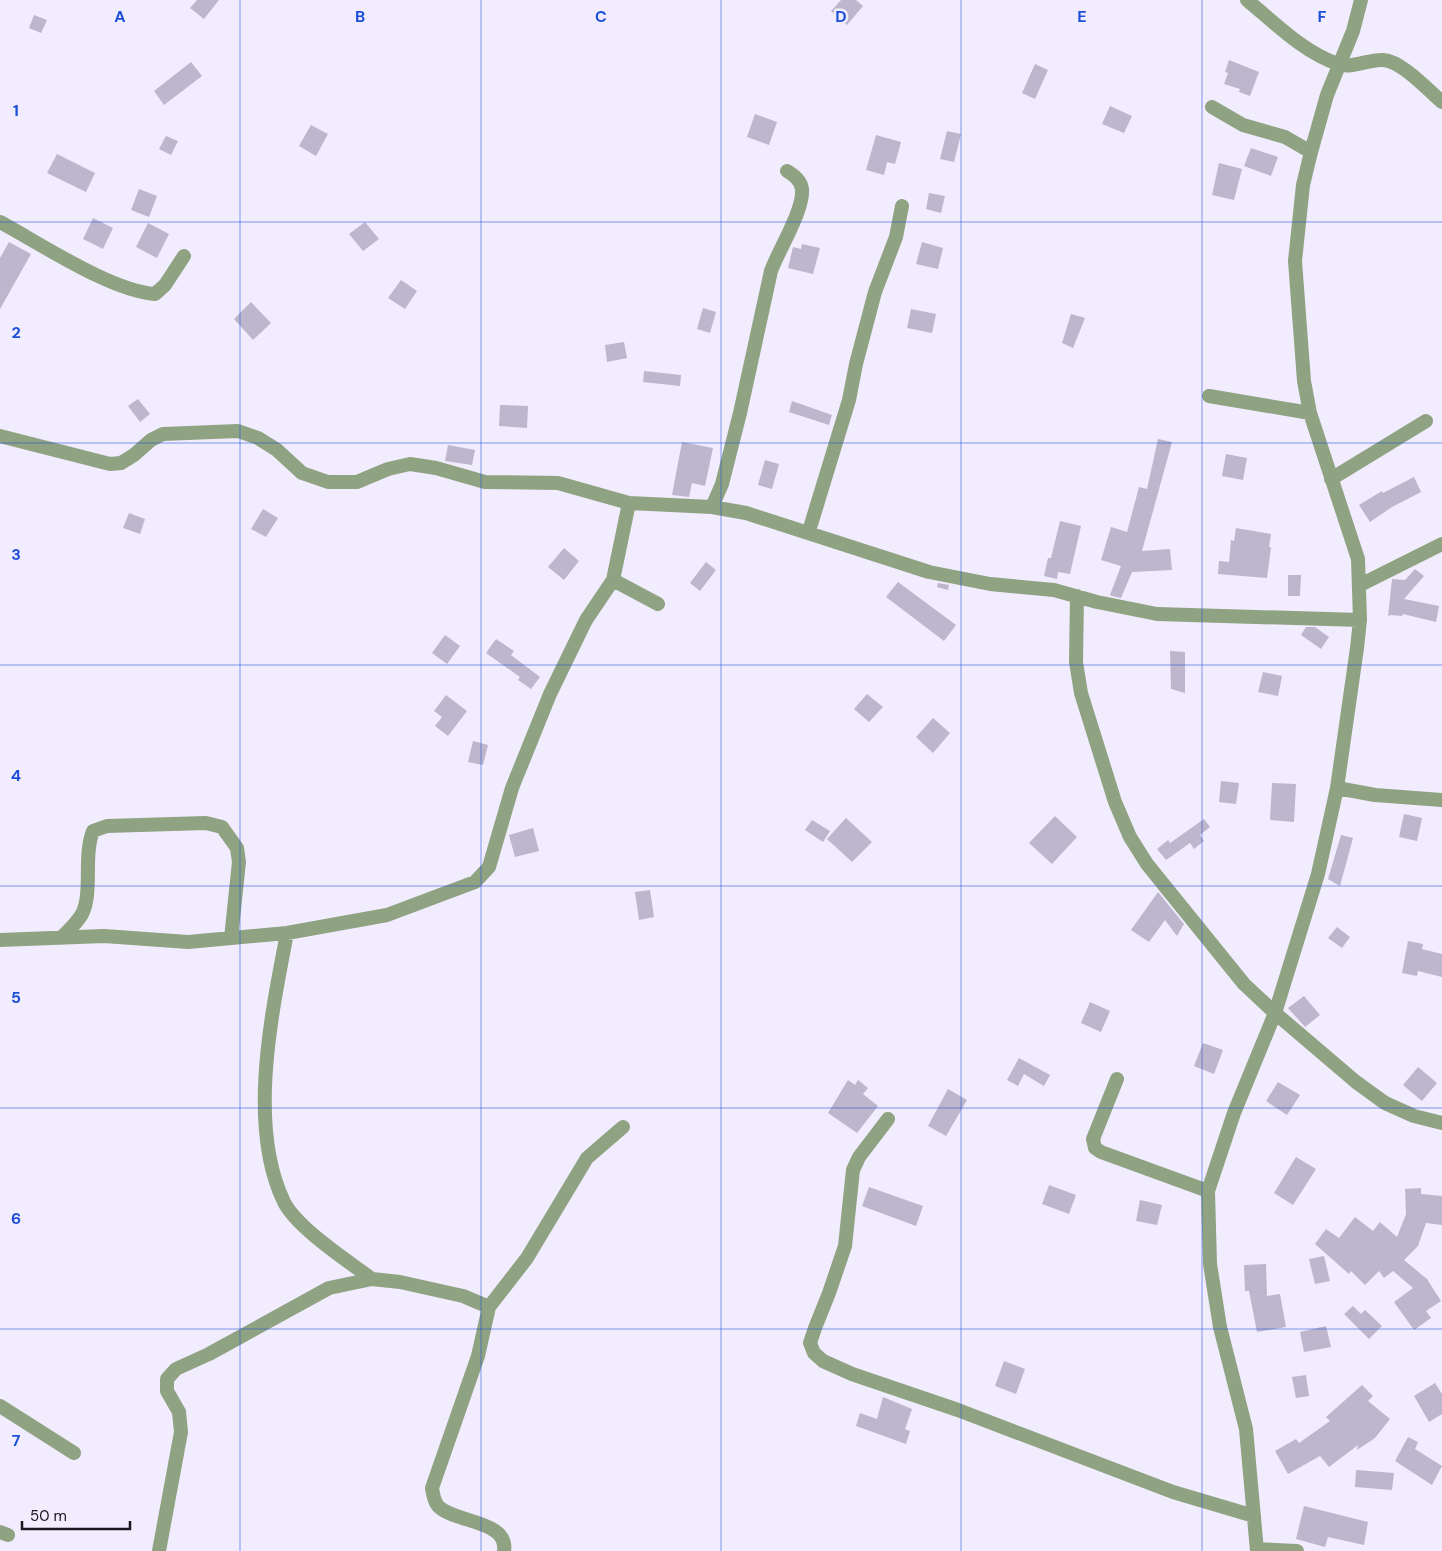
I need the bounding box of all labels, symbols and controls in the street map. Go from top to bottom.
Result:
text: A [114,6,126,27]
text: B [355,6,365,27]
text: C [595,6,607,27]
text: D [835,6,847,27]
text: E [1077,6,1087,27]
text: F [1318,6,1327,27]
text: 1 [13,100,19,121]
text: 2 [11,322,21,343]
text: 3 [11,544,21,565]
text: 4 [11,765,21,786]
text: 5 [11,987,21,1008]
text: 6 [11,1208,21,1229]
text: 7 [12,1430,21,1451]
scale bar [22,1498,130,1530]
text: 50 m [30,1506,67,1526]

